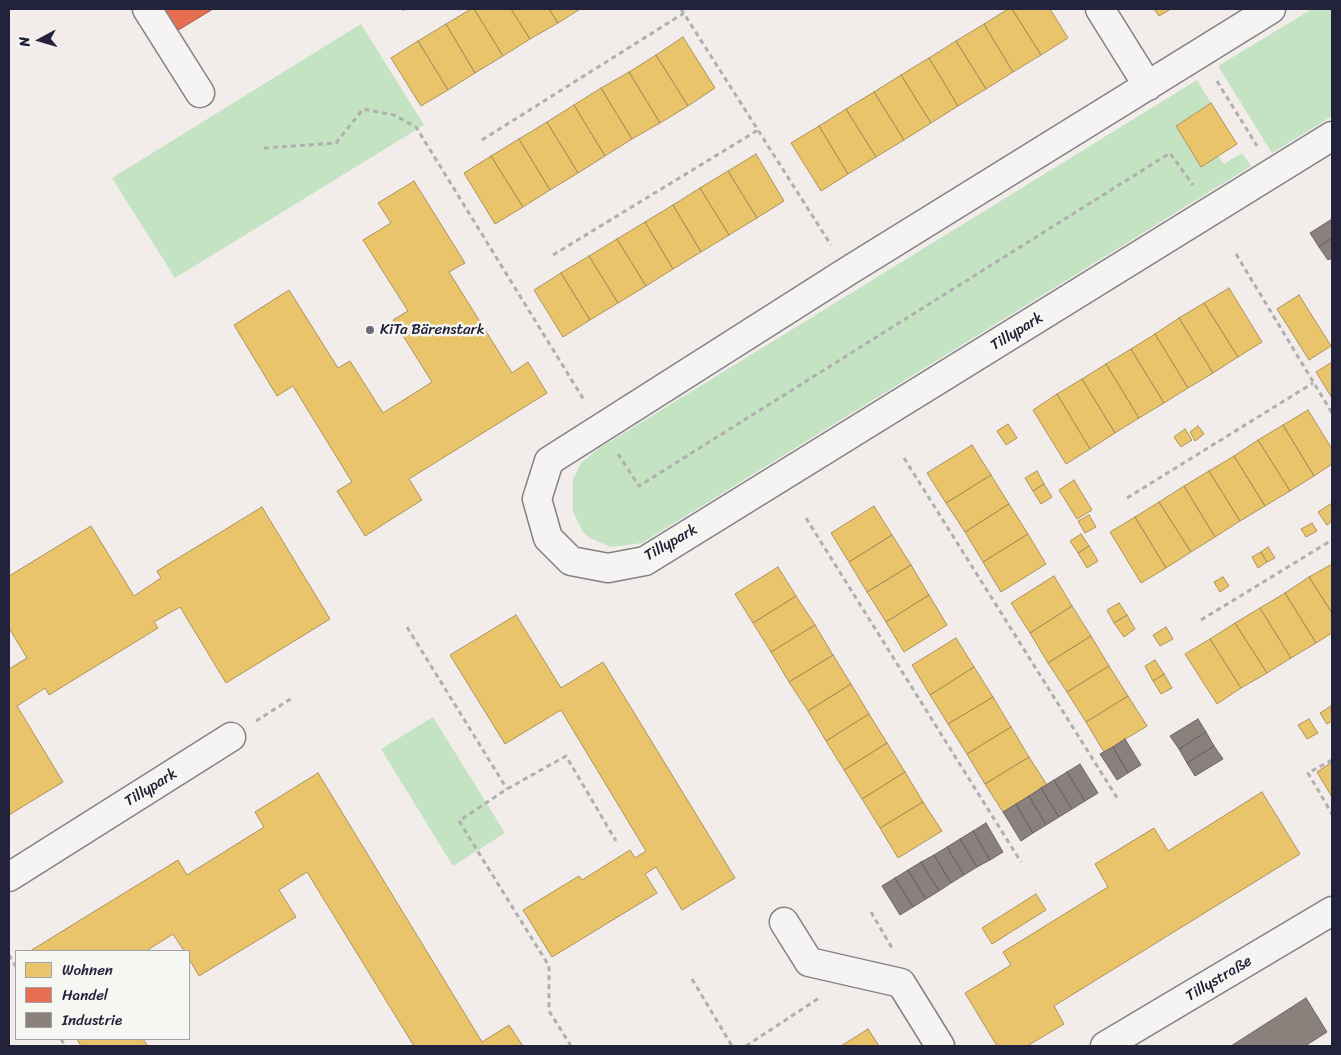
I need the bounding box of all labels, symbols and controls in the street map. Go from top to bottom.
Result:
north arrow [15,15,65,65]
text: N [12,35,38,48]
street label: Tillypark [988,309,1046,355]
place label: KiTa Bärenstark [380,321,485,339]
marker: KiTa Bärenstark [364,324,376,336]
street label: Tillypark [641,521,701,565]
street label: Tillypark [122,765,180,811]
legend [15,950,190,1040]
street label: Tillystraße [1183,952,1255,1006]
text: Wohnen [62,957,113,983]
text: Handel [62,982,108,1008]
text: Industrie [62,1007,122,1033]

